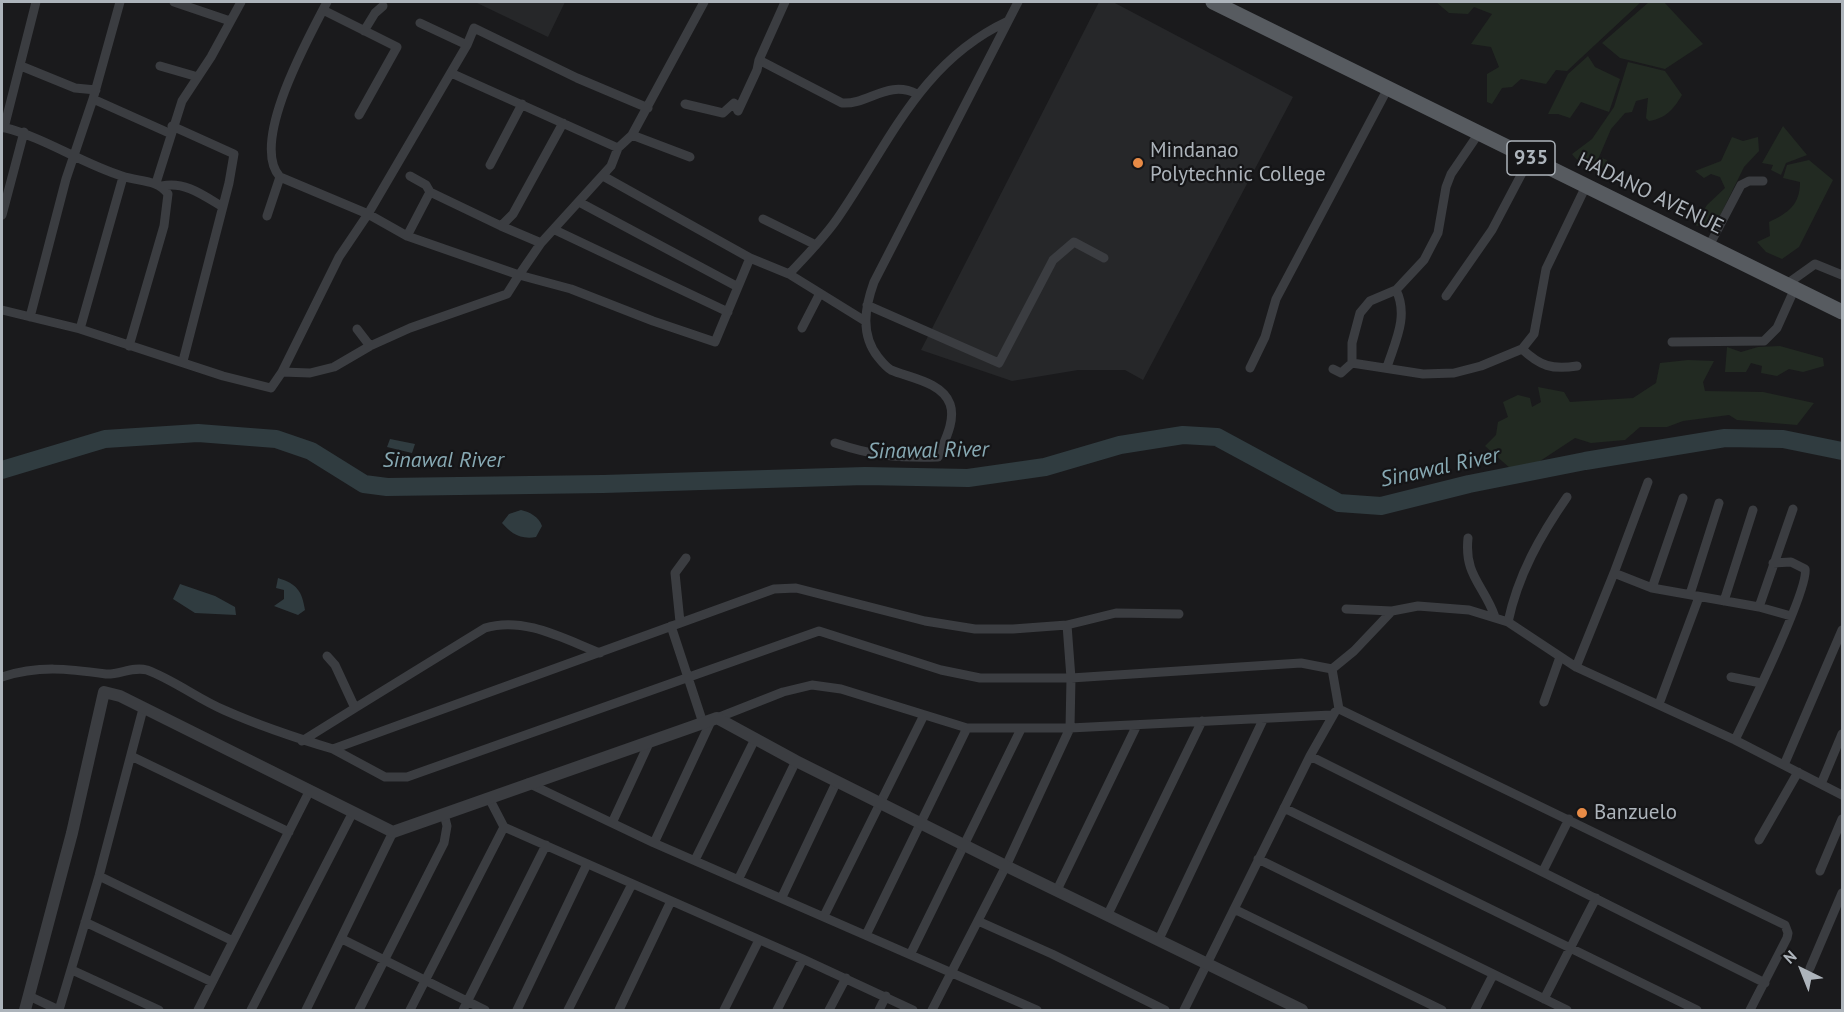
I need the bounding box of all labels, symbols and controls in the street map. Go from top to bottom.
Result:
place label: Mindanao Polytechnic College [1150,138,1326,188]
road number: 935 [1507,141,1555,175]
street label: HADANO AVENUE [1573,148,1727,240]
marker: Mindanao Polytechnic College [1131,156,1145,170]
water label: Sinawal River [867,437,989,465]
water label: Sinawal River [1378,442,1502,494]
water label: Sinawal River [382,448,504,474]
place label: Banzuelo [1594,800,1677,826]
marker: Banzuelo [1575,806,1589,820]
north arrow [1772,940,1832,1000]
text: N [1779,946,1800,968]

